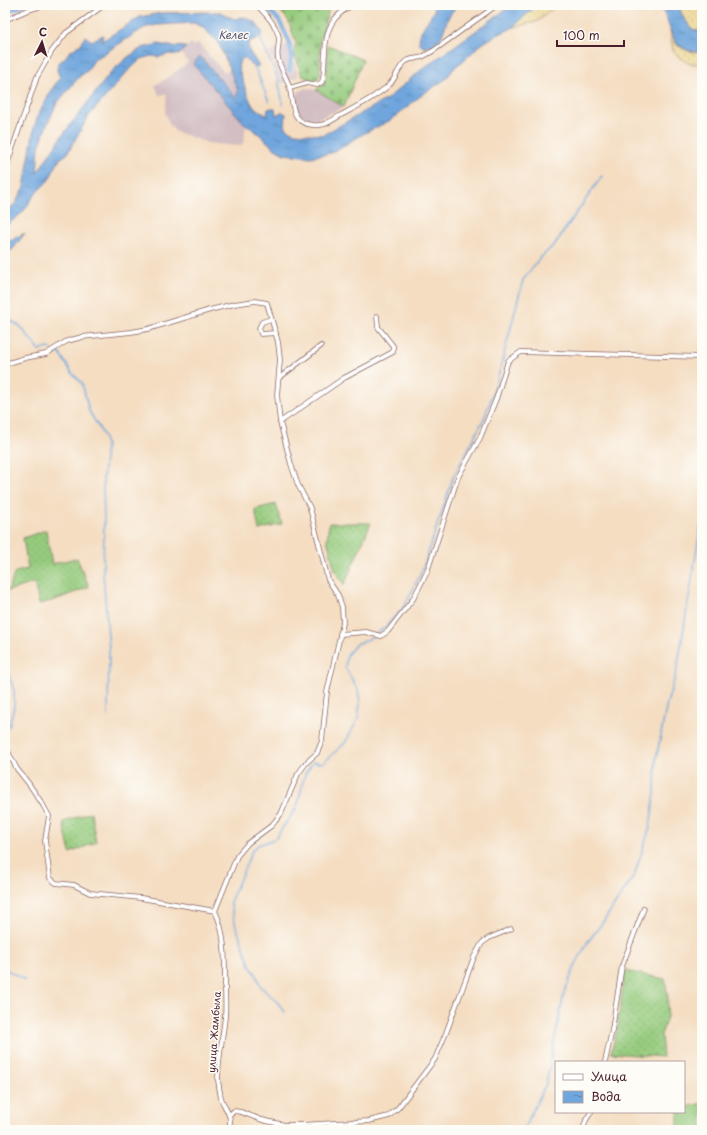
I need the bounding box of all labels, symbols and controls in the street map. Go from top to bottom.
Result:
north arrow [22,22,62,62]
scale bar [557,22,624,48]
text: С [38,23,48,40]
water label: Келес [218,26,249,43]
text: 100 m [563,26,600,44]
street label: улица Жамбыла [203,990,224,1073]
legend [555,1061,685,1113]
text: Улица [591,1067,627,1085]
text: Вода [591,1087,621,1105]

